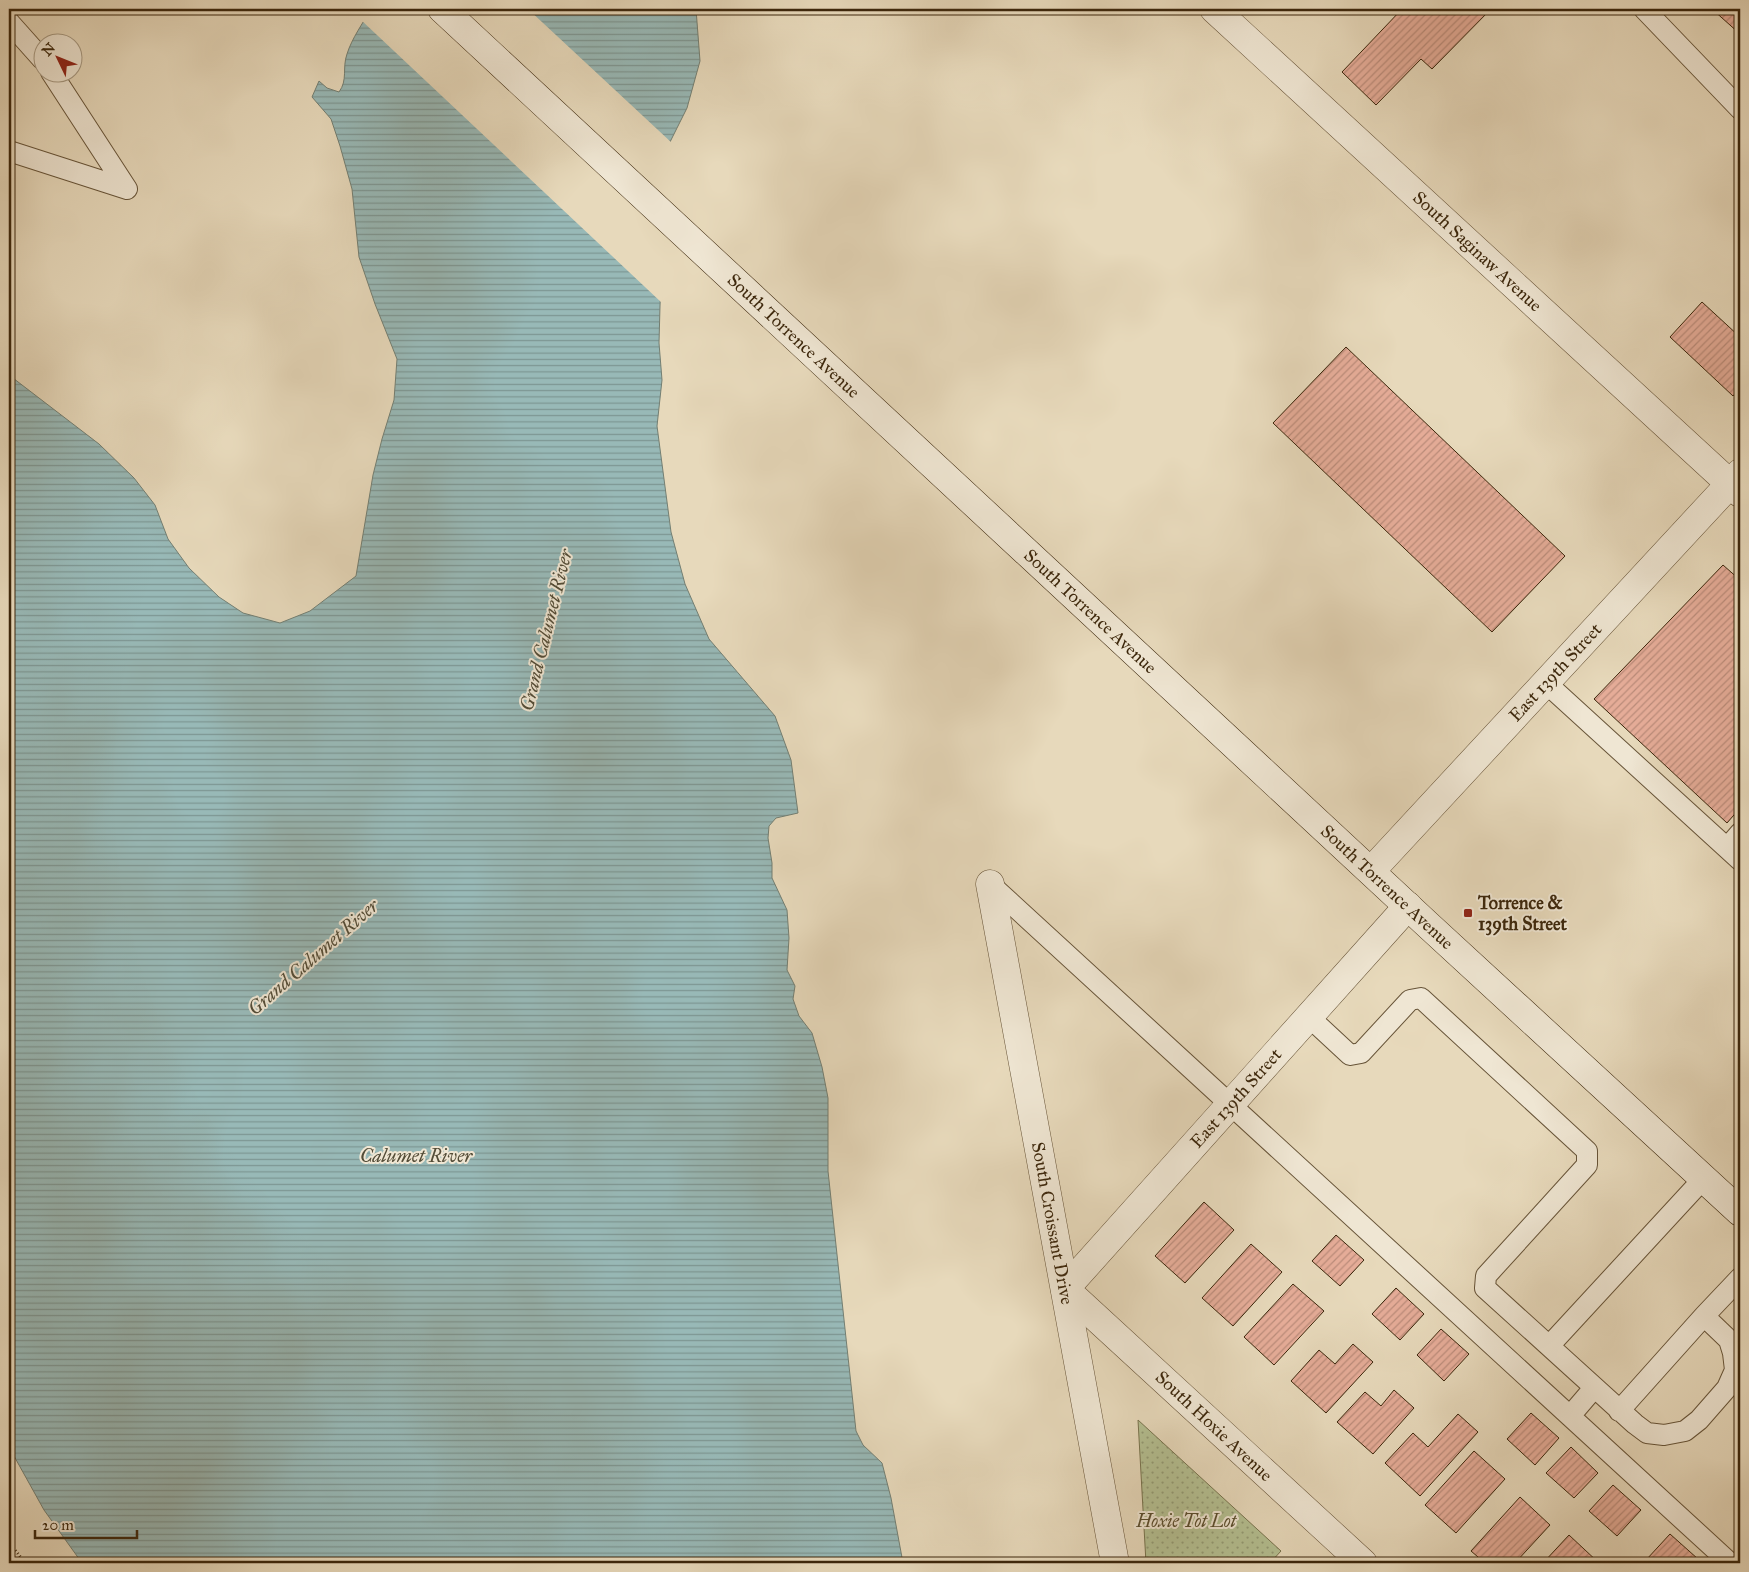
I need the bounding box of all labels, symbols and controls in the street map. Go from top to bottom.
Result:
north arrow [32,32,82,82]
text: N [39,39,59,60]
street label: South Saginaw Avenue [1408,186,1547,316]
street label: South Torrence Avenue [723,269,865,403]
street label: South Torrence Avenue [1019,544,1161,678]
water label: Grand Calumet River [515,546,577,713]
street label: East 139th Street [1504,618,1607,726]
street label: South Torrence Avenue [1316,820,1458,954]
place label: Torrence & 139th Street [1477,892,1568,936]
water label: Grand Calumet River [243,893,384,1020]
marker: Torrence & 139th Street [1462,907,1474,919]
street label: East 139th Street [1186,1043,1287,1153]
street label: South Croissant Drive [1027,1140,1078,1306]
water label: Calumet River [360,1144,473,1167]
street label: South Hoxie Avenue [1151,1366,1277,1486]
scale bar [35,1507,138,1539]
park label: Hoxie Tot Lot [1135,1510,1238,1532]
text: 20 m [42,1516,74,1534]

